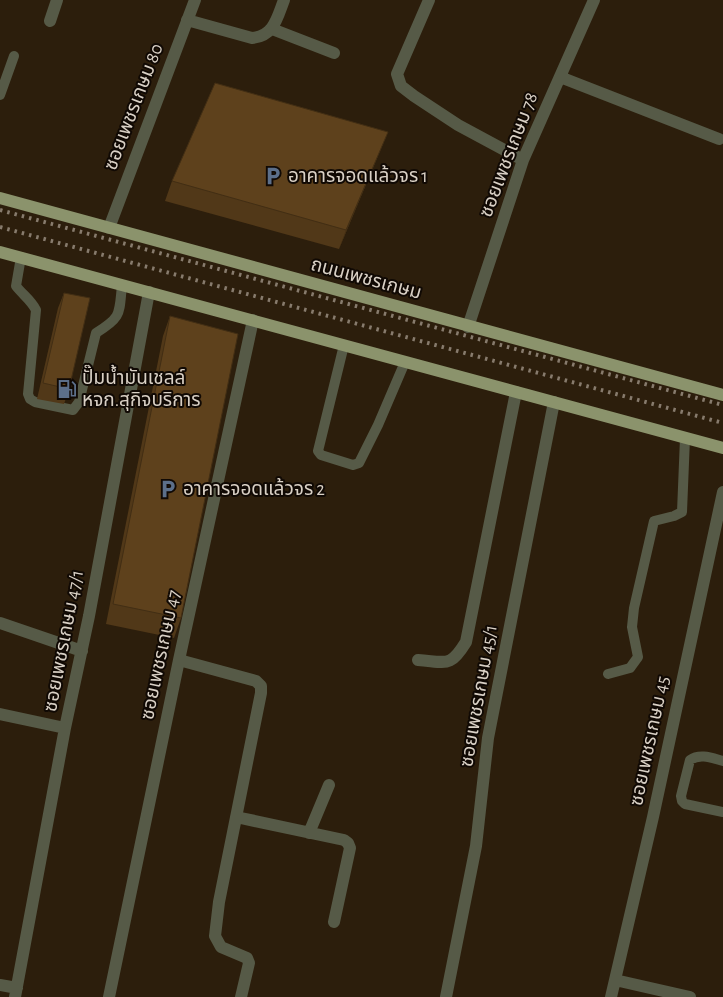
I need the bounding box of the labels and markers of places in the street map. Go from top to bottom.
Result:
place label: อาคารจอดแล้วจร 1 [288,164,428,186]
parking icon: อาคารจอดแล้วจร 1 [262,165,284,187]
place label: ปั๊มน้ำมันเชลล์ หจก.สุกิจบริการ [82,364,201,411]
fuel station icon: ปั๊มน้ำมันเชลล์ หจก.สุกิจบริการ [56,378,78,400]
place label: อาคารจอดแล้วจร 2 [183,477,325,499]
parking icon: อาคารจอดแล้วจร 2 [157,478,179,500]

